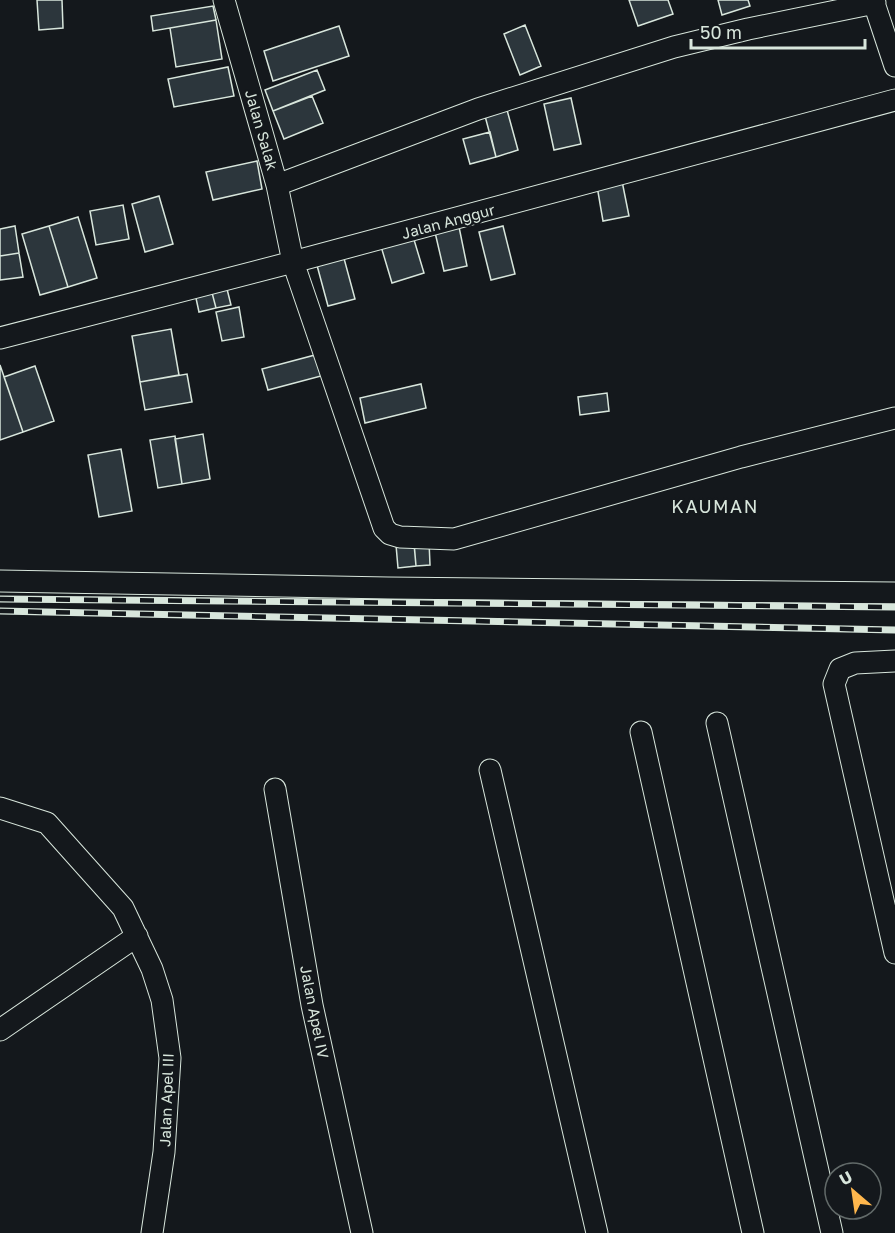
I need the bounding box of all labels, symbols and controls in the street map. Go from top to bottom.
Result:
scale bar [691,12,865,50]
text: 50 m [700,21,742,43]
street label: Jalan Salak [242,88,282,173]
street label: Jalan Anggur [399,200,497,242]
district label: KAUMAN [671,495,759,517]
street label: Jalan Apel IV [297,964,333,1060]
street label: Jalan Apel III [155,1053,177,1147]
north arrow [823,1161,883,1221]
text: U [836,1166,856,1189]

